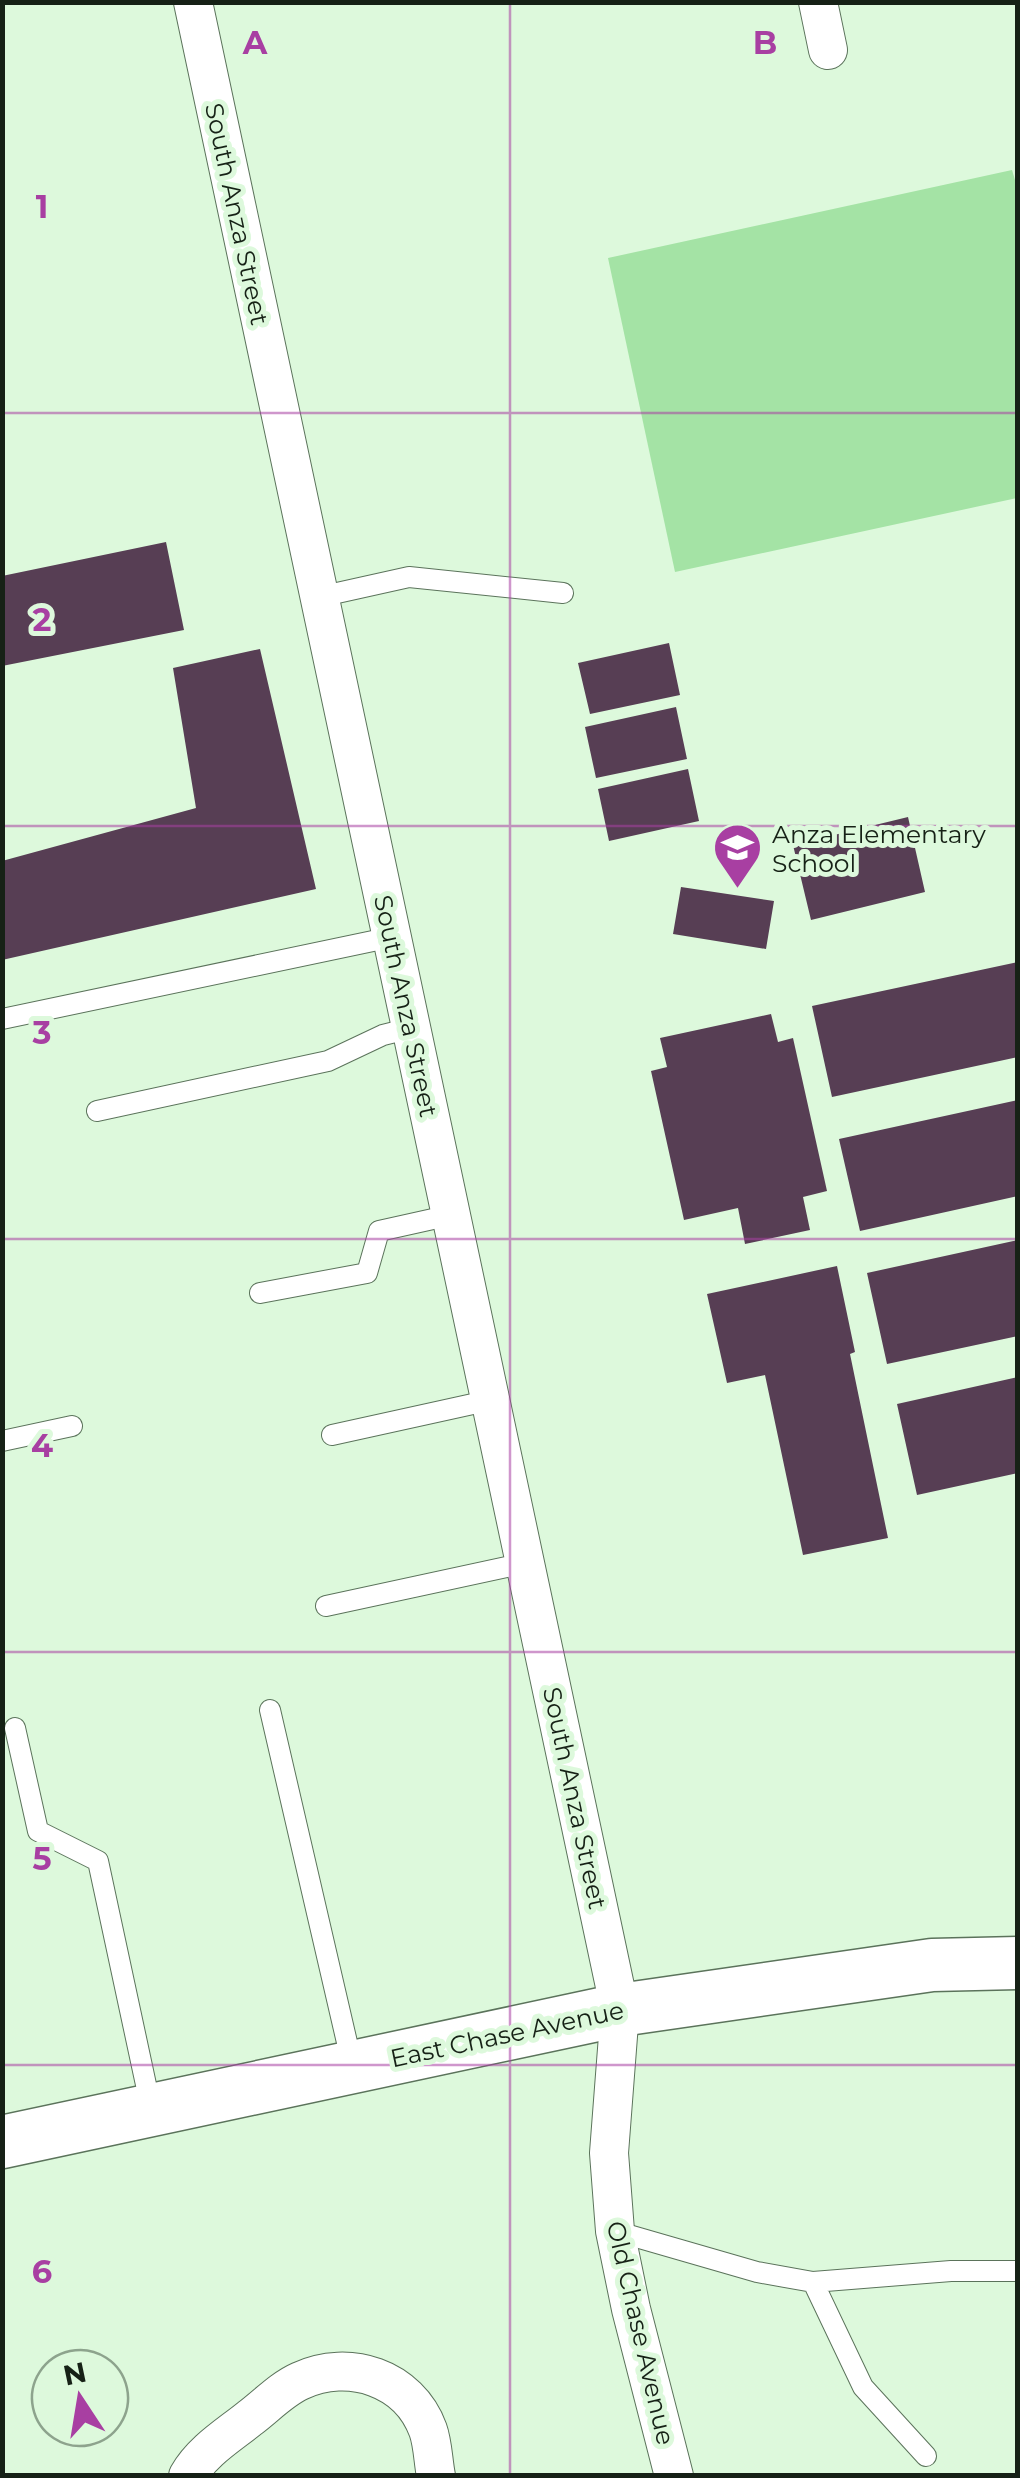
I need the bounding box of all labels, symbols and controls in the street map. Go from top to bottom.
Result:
text: A [242,23,268,62]
text: B [753,23,777,62]
street label: South Anza Street [199,100,275,328]
text: 1 [36,187,48,226]
text: 2 [33,600,51,639]
place label: Anza Elementary School [772,819,986,878]
school or university icon: Anza Elementary School [711,822,763,890]
street label: South Anza Street [368,892,444,1120]
text: 3 [32,1013,51,1052]
text: 4 [31,1426,53,1465]
street label: South Anza Street [537,1684,613,1912]
text: 5 [32,1839,52,1878]
street label: East Chase Avenue [388,1995,626,2073]
street label: Old Chase Avenue [601,2218,681,2448]
text: 6 [32,2252,52,2291]
north arrow [30,2348,130,2448]
text: N [60,2355,89,2393]

